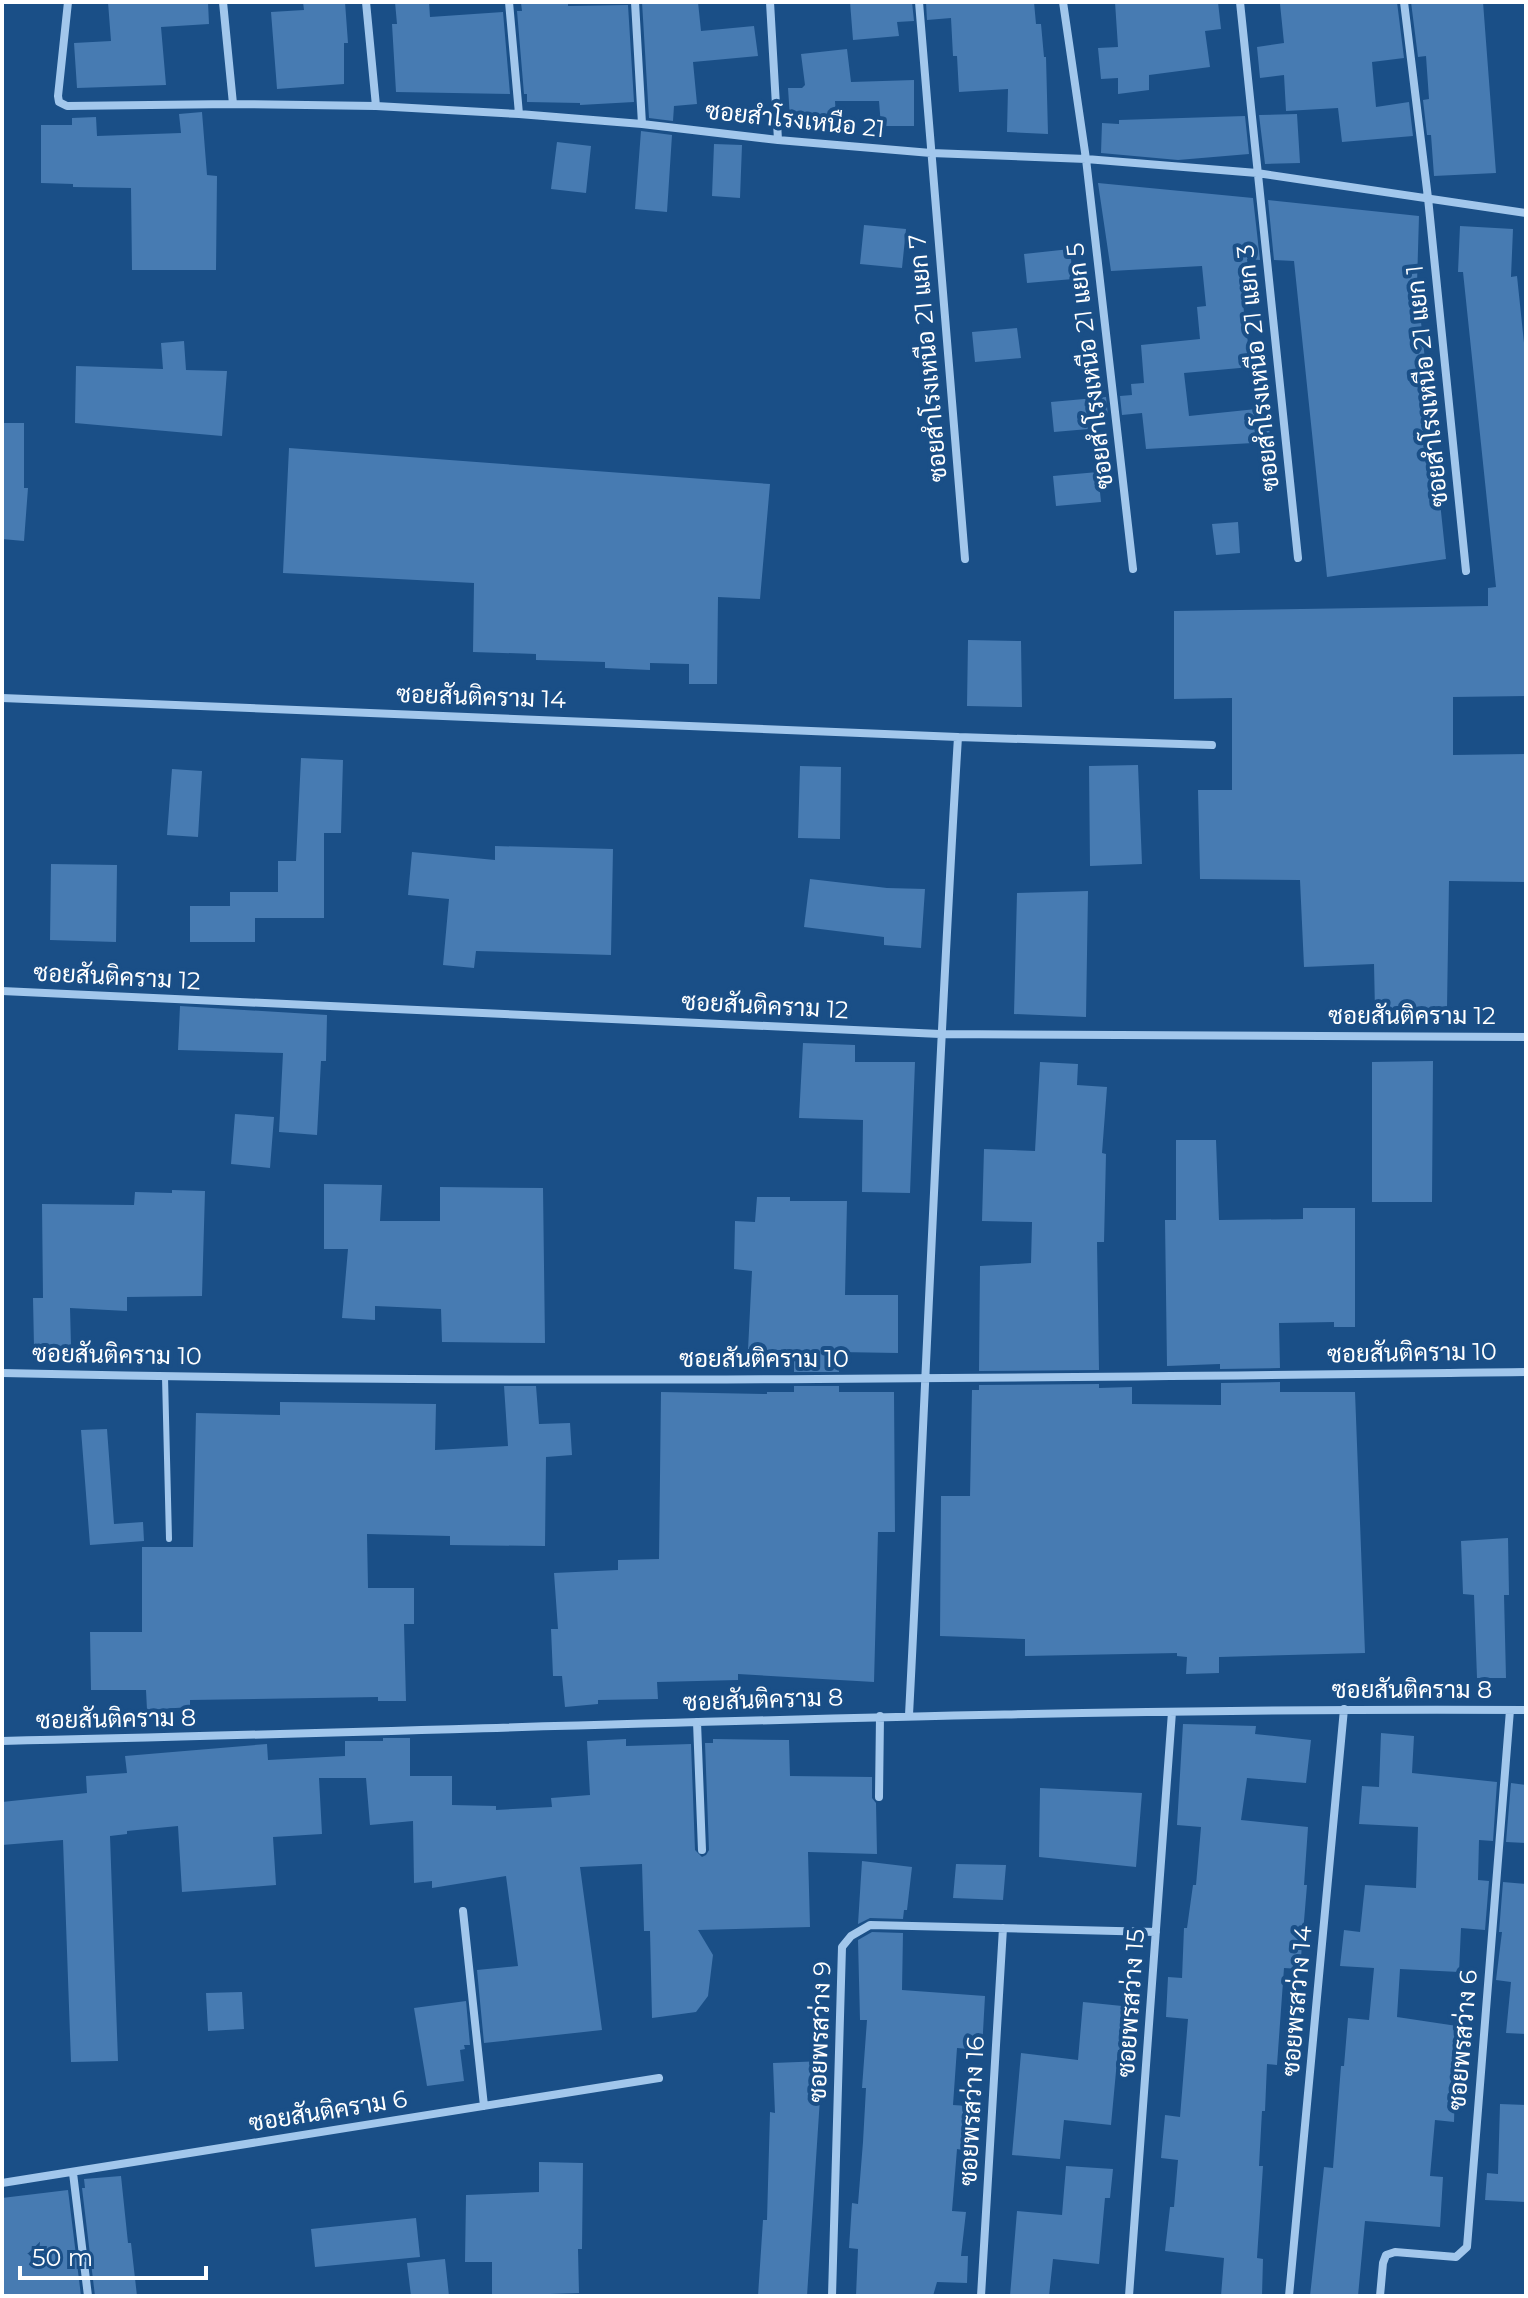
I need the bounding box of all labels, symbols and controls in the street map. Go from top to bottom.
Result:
street label: ซอยสำโรงเหนือ 21 [704,95,886,143]
street label: ซอยสำโรงเหนือ 21 แยก 7 [901,233,953,483]
street label: ซอยสำโรงเหนือ 21 แยก 5 [1059,241,1119,491]
street label: ซอยสำโรงเหนือ 21 แยก 3 [1229,243,1285,493]
street label: ซอยสำโรงเหนือ 21 แยก 1 [1398,264,1454,509]
street label: ซอยสันติคราม 14 [396,679,566,714]
street label: ซอยสันติคราม 12 [33,958,201,995]
street label: ซอยสันติคราม 12 [681,987,849,1024]
street label: ซอยสันติคราม 12 [1328,1001,1496,1030]
street label: ซอยสันติคราม 10 [1327,1337,1497,1368]
street label: ซอยสันติคราม 10 [32,1339,202,1370]
street label: ซอยสันติคราม 10 [679,1344,849,1373]
street label: ซอยสันติคราม 8 [1332,1675,1492,1704]
street label: ซอยสันติคราม 8 [682,1682,844,1717]
street label: ซอยสันติคราม 8 [36,1703,196,1734]
street label: ซอยพรสว่าง 14 [1275,1924,1318,2077]
street label: ซอยพรสว่าง 15 [1111,1928,1150,2078]
street label: ซอยพรสว่าง 9 [803,1961,836,2103]
street label: ซอยพรสว่าง 6 [1442,1968,1483,2112]
street label: ซอยพรสว่าง 16 [953,2035,990,2187]
street label: ซอยสันติคราม 6 [247,2084,409,2137]
scale bar [20,2230,206,2280]
text: 50 m [32,2243,93,2272]

